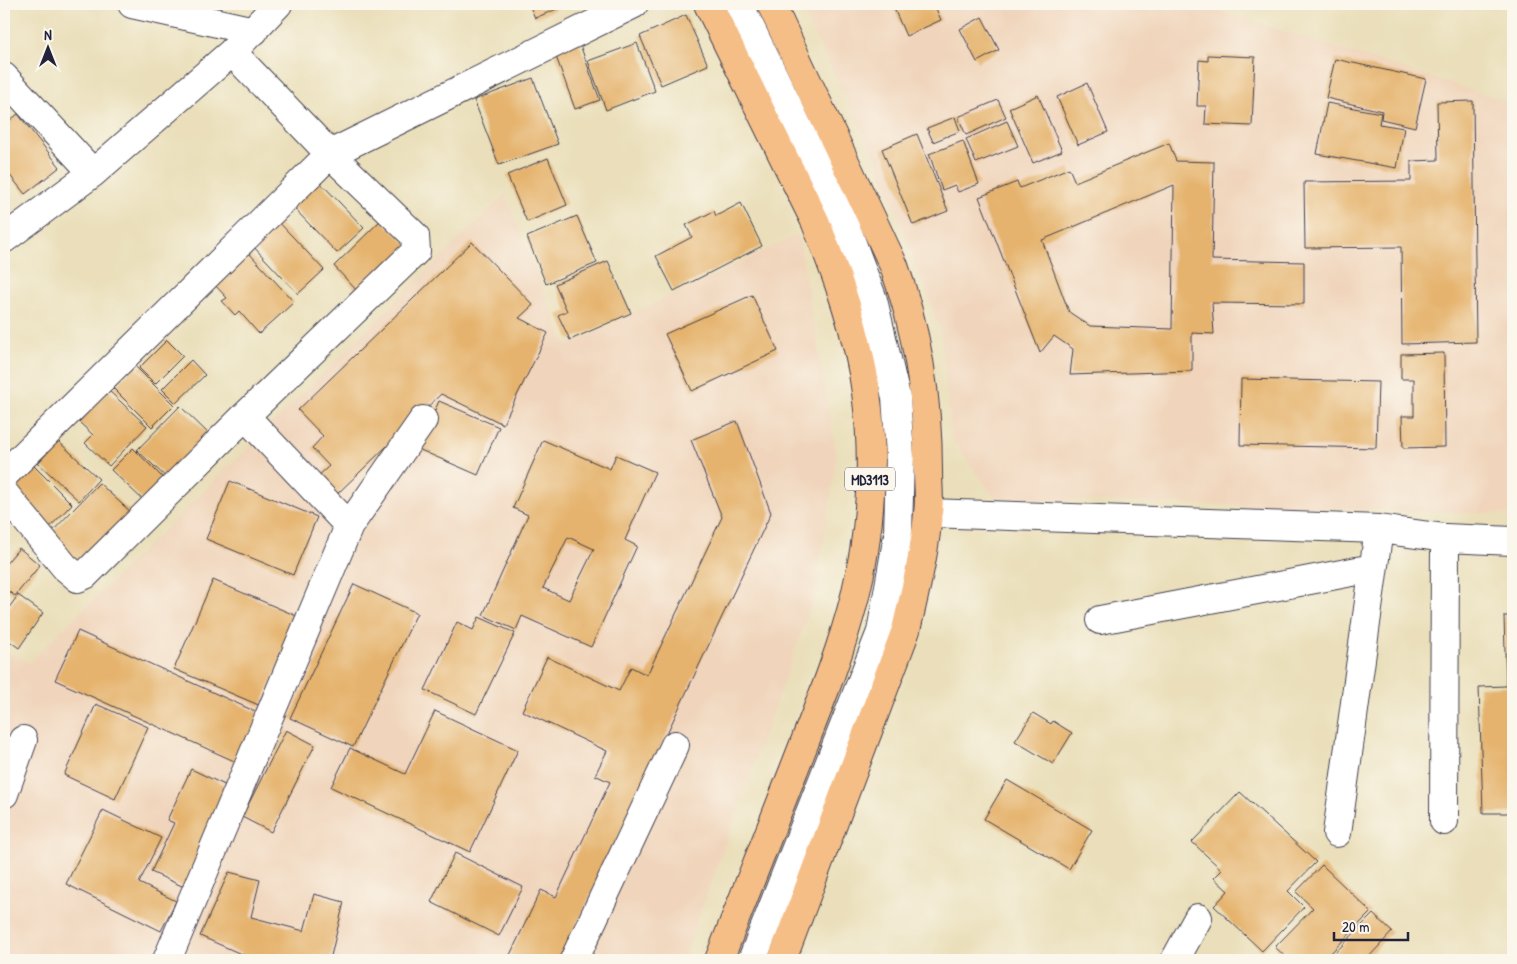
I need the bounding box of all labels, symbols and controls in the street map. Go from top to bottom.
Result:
north arrow [22,22,72,72]
text: N [44,25,52,44]
road number: MD3113 [845,468,895,490]
scale bar [1334,909,1408,941]
text: 20 m [1342,916,1369,937]

